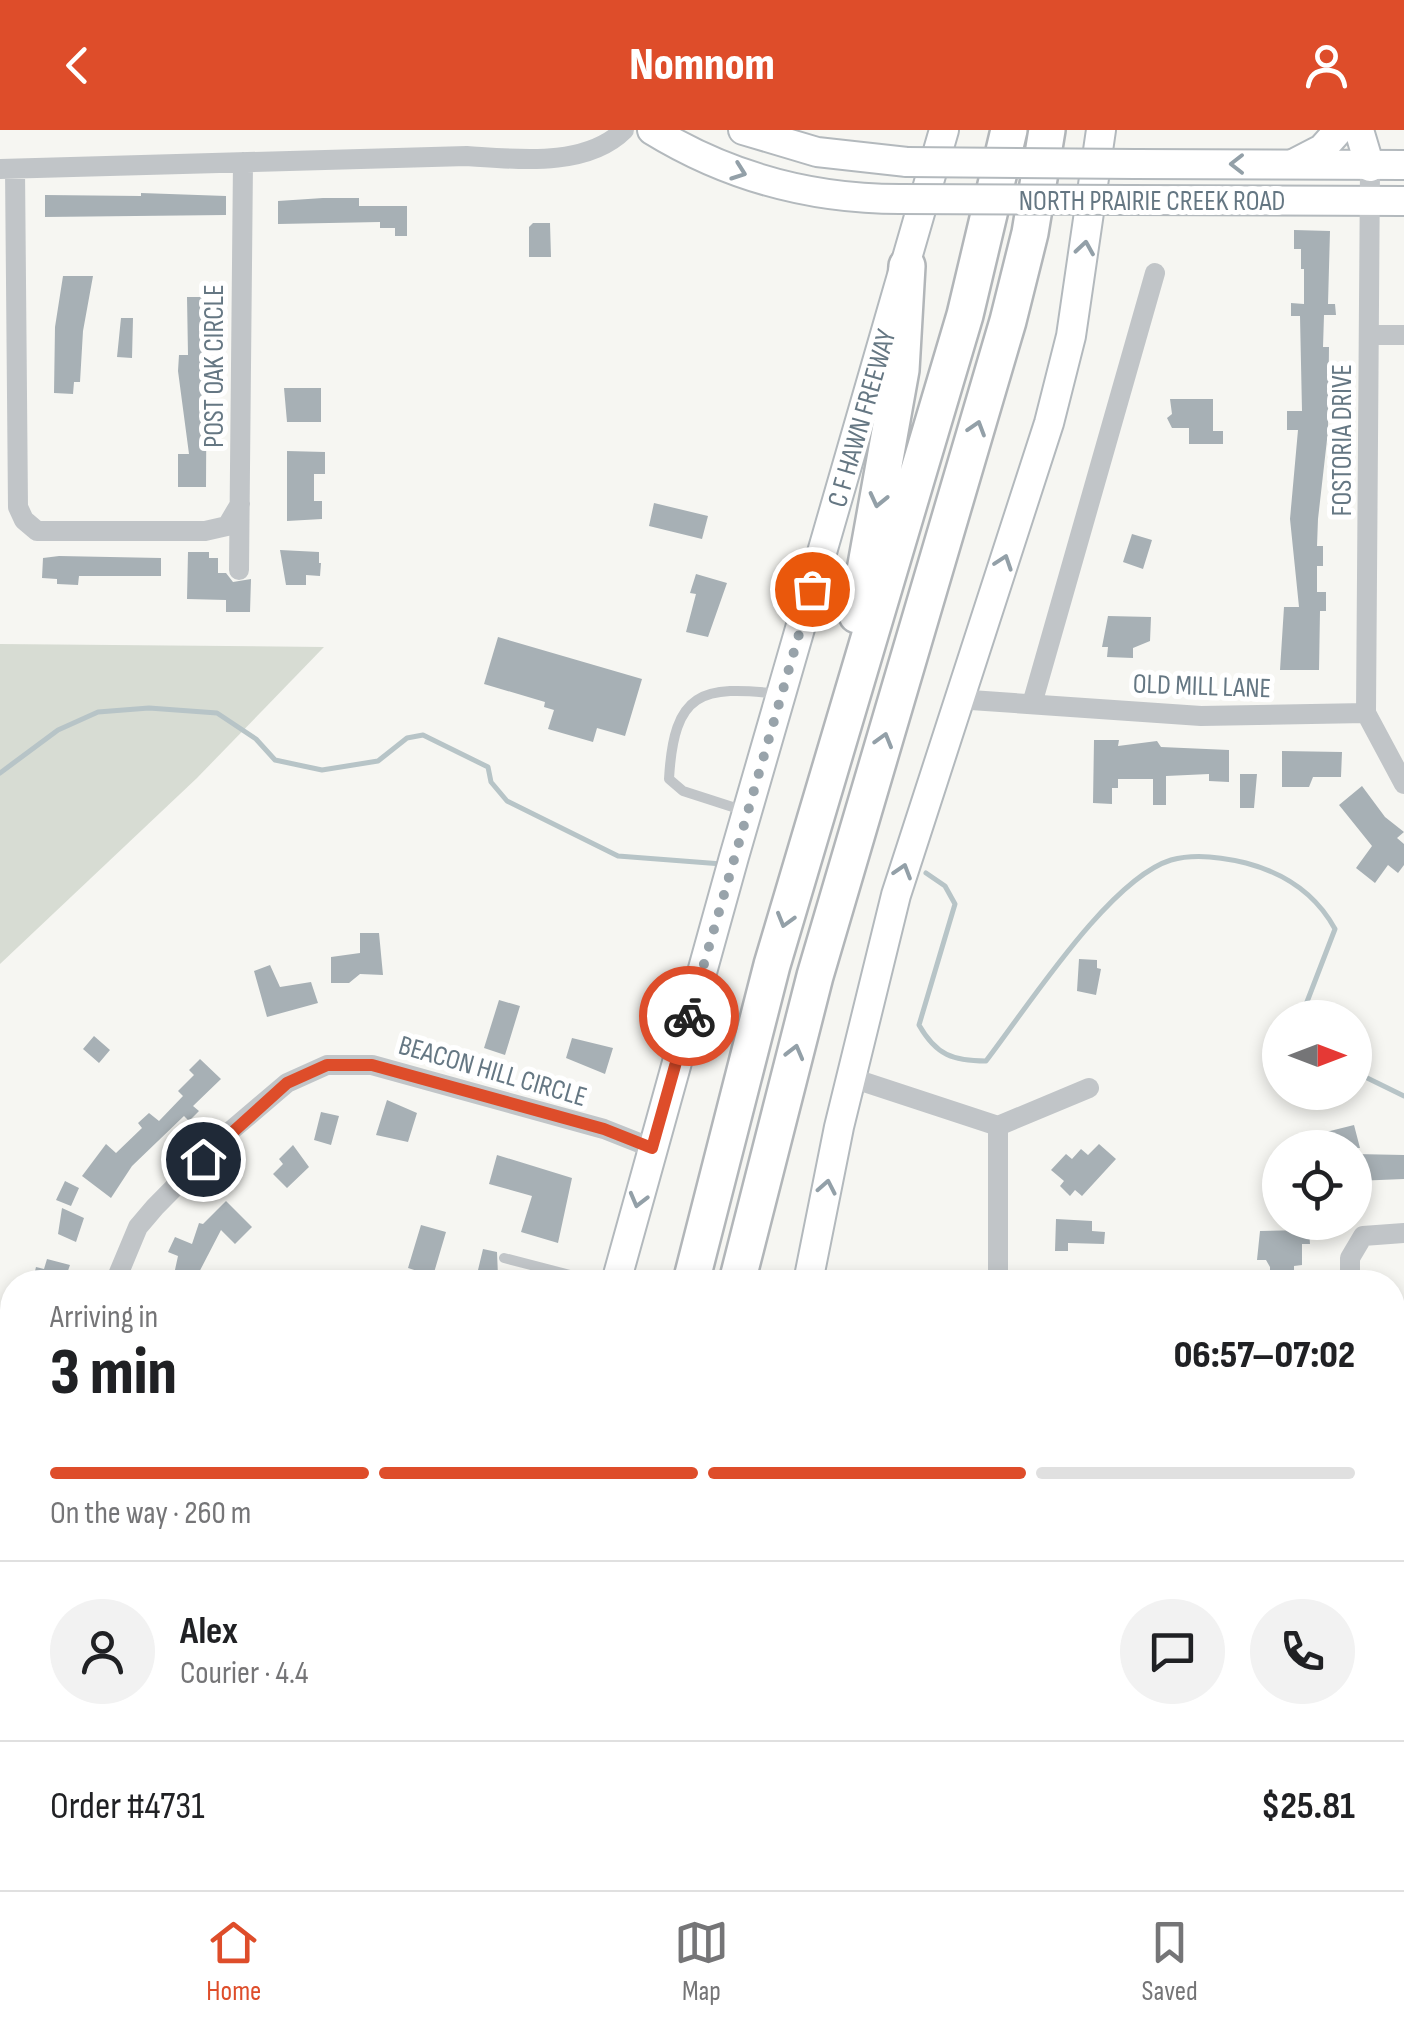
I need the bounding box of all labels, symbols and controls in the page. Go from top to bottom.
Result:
icon: back [50,38,105,93]
text: Nomnom [629,38,775,93]
icon: person [1299,38,1354,93]
one-way arrow [1228,154,1244,175]
one-way arrow [729,160,747,180]
street label: NORTH PRAIRIE CREEK ROAD [1019,185,1285,218]
one-way arrow [1074,240,1095,257]
street label: POST OAK CIRCLE [198,284,231,448]
street label: C F HAWN FREEWAY [821,326,904,511]
street label: FOSTORIA DRIVE [1326,364,1359,516]
one-way arrow [965,420,986,437]
one-way arrow [868,492,889,509]
pin [770,547,855,632]
one-way arrow [992,555,1013,572]
icon: bag [785,562,840,617]
street label: OLD MILL LANE [1132,668,1272,705]
one-way arrow [872,732,893,749]
one-way arrow [892,863,912,880]
one-way arrow [776,911,797,928]
courier [639,966,739,1066]
icon: bike [662,989,717,1044]
north arrow [1262,1000,1372,1110]
map controls [1262,1000,1372,1240]
street label: BEACON HILL CIRCLE [395,1029,590,1114]
one-way arrow [783,1044,804,1061]
pin [161,1117,246,1202]
button: locate [1262,1130,1372,1240]
icon: home [176,1132,231,1187]
one-way arrow [815,1179,836,1196]
one-way arrow [629,1191,650,1208]
text: Arriving in [50,1298,158,1337]
text: 06:57–07:02 [1174,1333,1355,1378]
text: 3 min [50,1335,177,1413]
text: On the way · 260 m [50,1494,251,1533]
button: person [50,1599,155,1704]
button: chat [1120,1599,1225,1704]
button: phone [1250,1599,1355,1704]
text: Alex [180,1609,238,1654]
text: Courier · 4.4 [180,1654,308,1693]
text: Order #4731 [50,1784,204,1829]
text: $25.81 [1261,1784,1355,1829]
tab: Home [206,1915,261,2008]
tab: Map [674,1915,729,2008]
tab: Saved [1142,1915,1198,2008]

